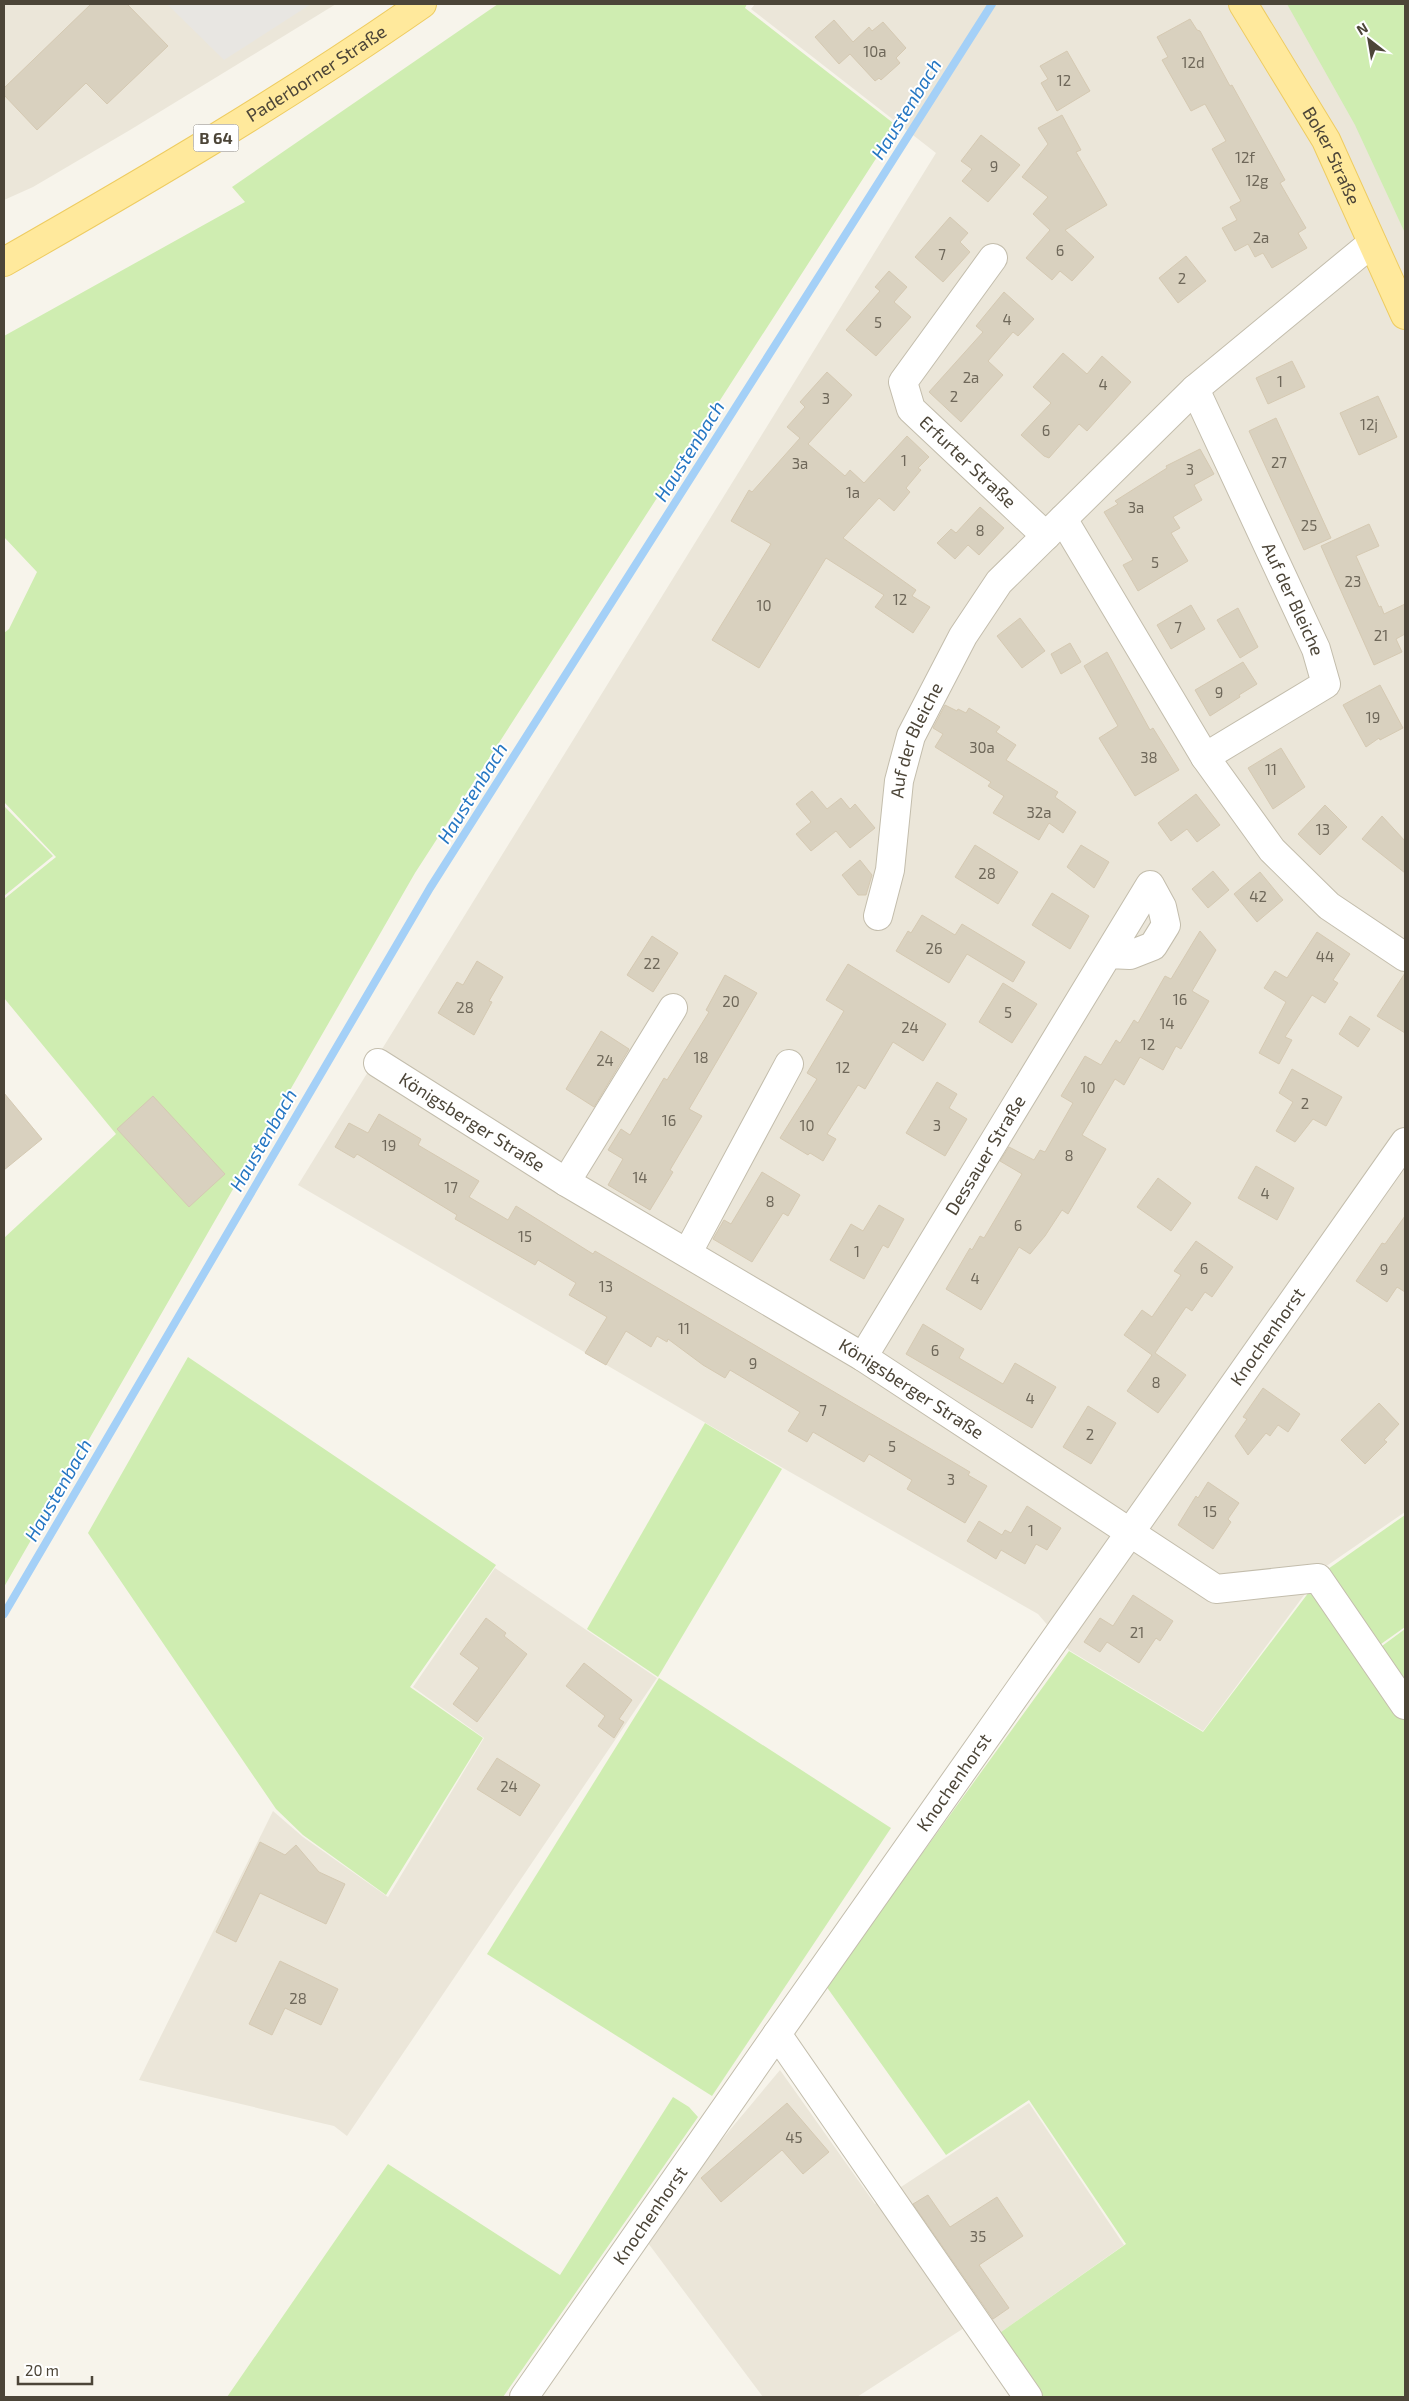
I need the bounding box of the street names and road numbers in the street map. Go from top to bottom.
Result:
street label: Paderborner Straße [242,20,390,126]
street label: Boker Straße [1298,102,1366,208]
road number: B 64 [194,125,238,152]
street label: Erfurter Straße [915,411,1021,512]
street label: Auf der Bleiche [1258,539,1329,658]
street label: Auf der Bleiche [885,678,947,799]
street label: Königsberger Straße [395,1067,549,1176]
street label: Dessauer Straße [940,1091,1030,1219]
street label: Knochenhorst [1225,1283,1309,1390]
street label: Königsberger Straße [835,1333,988,1443]
street label: Knochenhorst [911,1729,995,1835]
street label: Knochenhorst [608,2162,691,2268]

